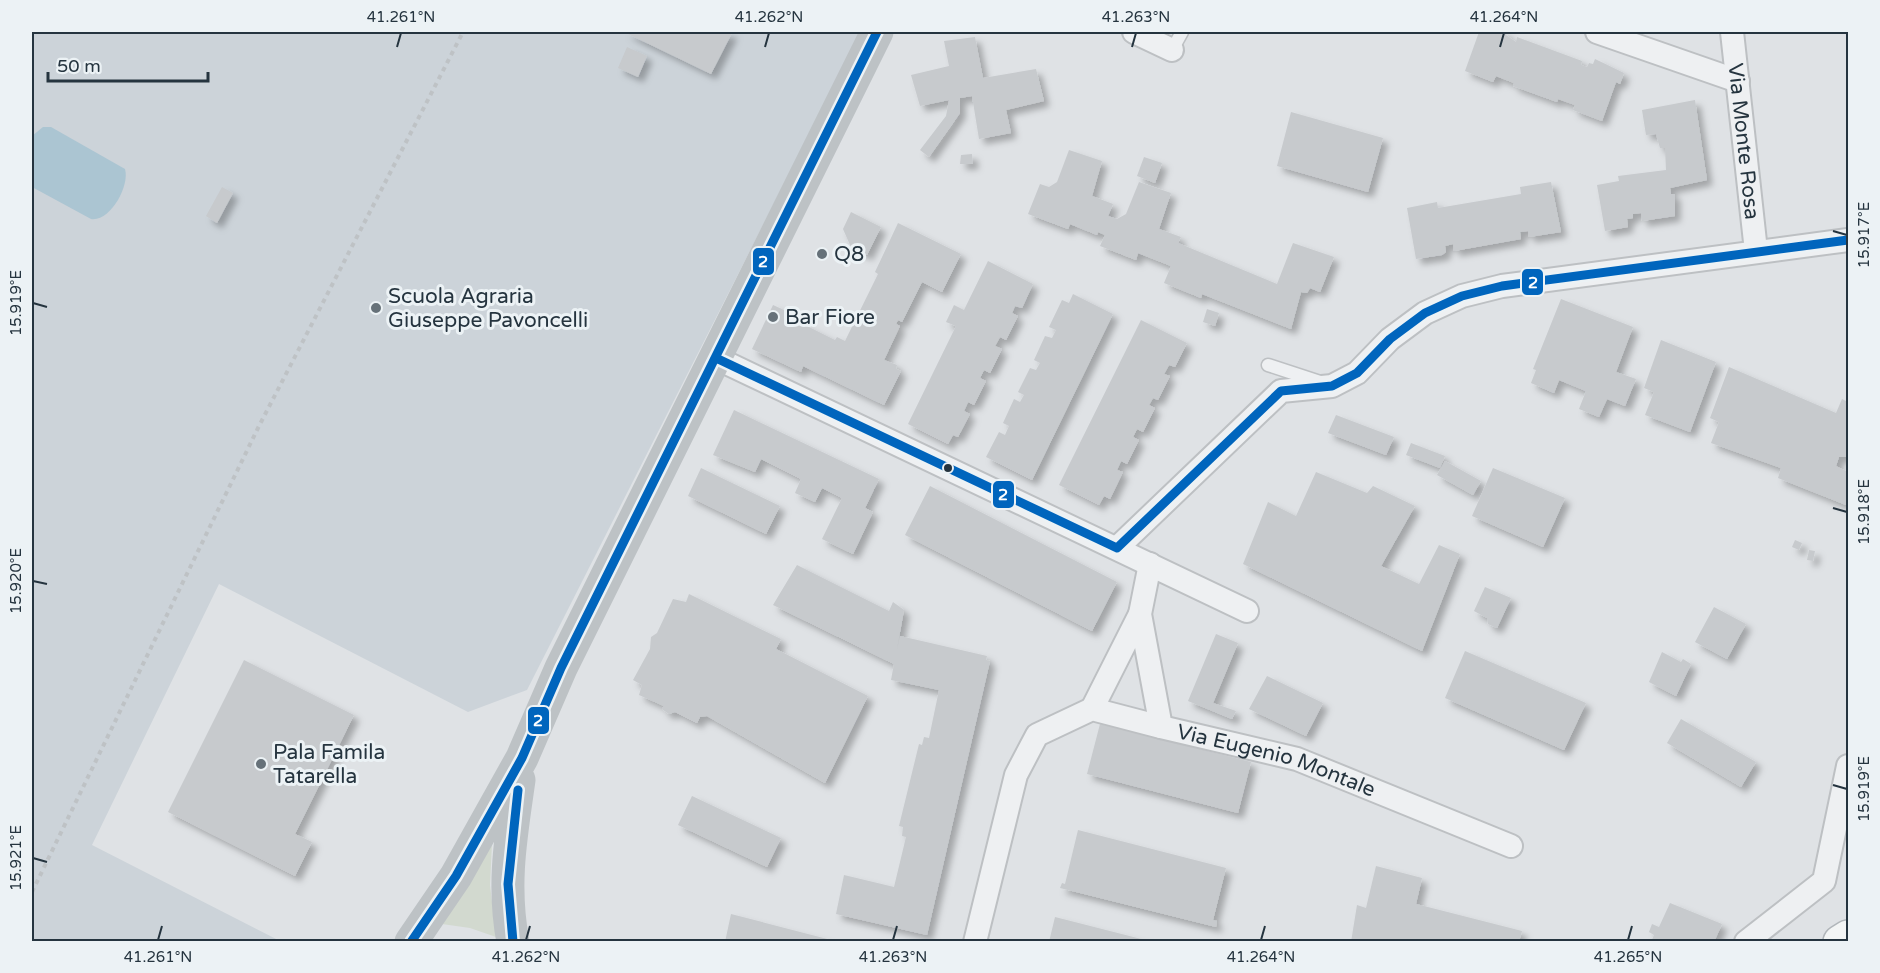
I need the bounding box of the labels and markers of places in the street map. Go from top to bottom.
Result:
place label: Q8 [834,242,864,267]
marker: Q8 [815,247,829,261]
place label: Scuola Agraria Giuseppe Pavoncelli [388,284,588,333]
marker: Scuola Agraria Giuseppe Pavoncelli [369,301,383,315]
place label: Bar Fiore [785,305,875,330]
marker: Bar Fiore [766,310,780,324]
unlabelled marker [942,462,954,474]
place label: Pala Famila Tatarella [273,740,385,789]
marker: Pala Famila Tatarella [254,757,268,771]

